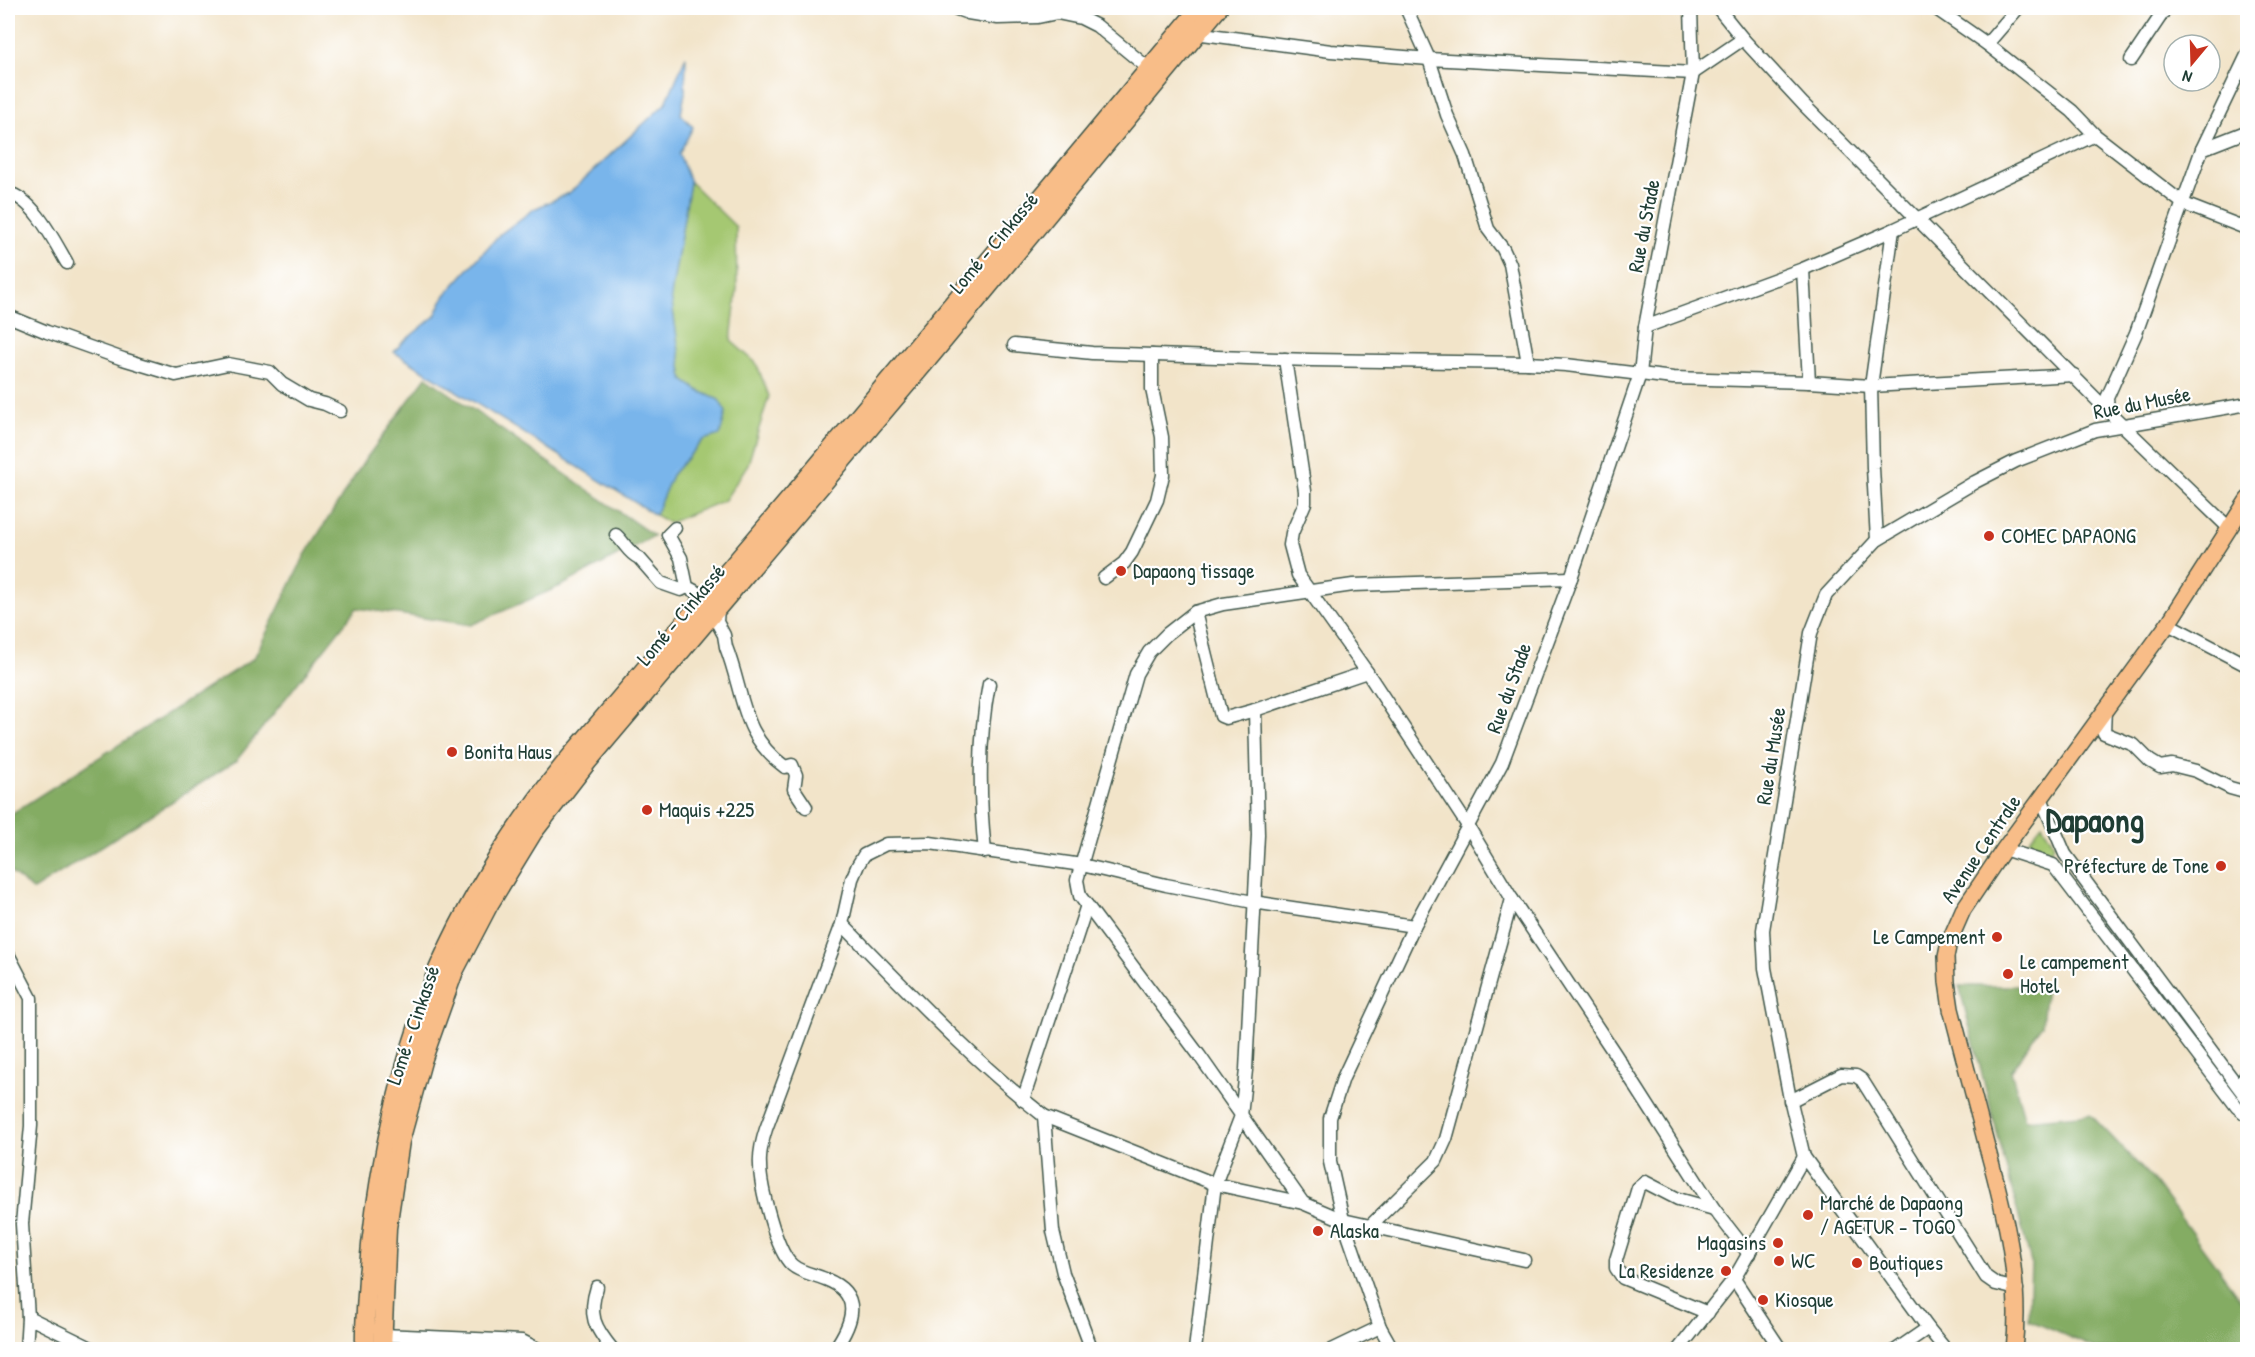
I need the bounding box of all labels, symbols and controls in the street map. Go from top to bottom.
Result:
north arrow [2162,33,2222,93]
text: N [2179,65,2195,89]
street label: Rue du Stade [1620,177,1667,275]
street label: Lomé - Cinkassé [943,186,1045,300]
street label: Rue du Musée [2091,379,2193,426]
place label: COMEC DAPAONG [2001,521,2136,550]
marker: COMEC DAPAONG [1982,529,1996,543]
place label: Dapaong tissage [1133,556,1255,585]
street label: Lomé - Cinkassé [630,558,732,672]
marker: Dapaong tissage [1114,564,1128,578]
street label: Rue du Stade [1479,639,1538,737]
street label: Rue du Musée [1748,705,1793,807]
place label: Bonita Haus [464,737,552,766]
marker: Bonita Haus [445,745,459,759]
street label: Avenue Centrale [1934,789,2028,909]
place label: Maquis +225 [659,795,754,824]
district label: Dapaong [2046,798,2145,844]
marker: Maquis +225 [640,803,654,817]
place label: Préfecture de Tone [2064,851,2209,880]
marker: Préfecture de Tone [2214,859,2228,873]
place label: Le Campement [1873,922,1986,951]
marker: Le Campement [1990,930,2004,944]
place label: Le campement Hotel [2020,947,2129,1000]
street label: Lomé - Cinkassé [379,961,446,1088]
marker: Le campement Hotel [2001,967,2015,981]
place label: Marché de Dapaong / AGETUR - TOGO [1820,1188,1963,1241]
marker: Marché de Dapaong / AGETUR - TOGO [1801,1208,1815,1222]
place label: Alaska [1330,1216,1379,1245]
marker: Alaska [1311,1224,1325,1238]
place label: Magasins [1697,1228,1766,1257]
marker: Magasins [1771,1236,1785,1250]
place label: WC [1791,1246,1815,1275]
place label: Boutiques [1869,1248,1943,1277]
marker: WC [1772,1254,1786,1268]
place label: La Residenze [1619,1256,1714,1285]
marker: Boutiques [1850,1256,1864,1270]
marker: La Residenze [1719,1264,1733,1278]
place label: Kiosque [1775,1285,1834,1314]
marker: Kiosque [1756,1293,1770,1307]

